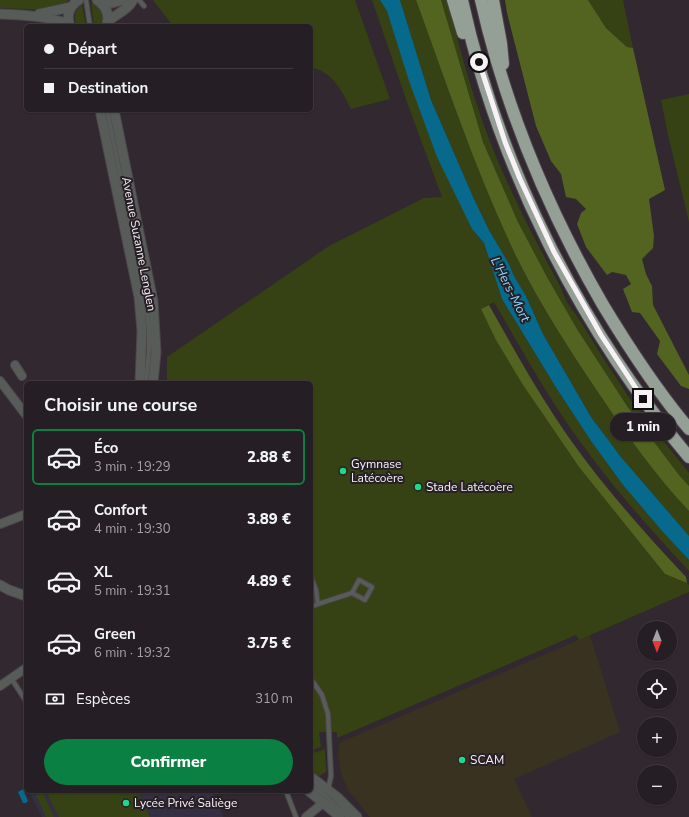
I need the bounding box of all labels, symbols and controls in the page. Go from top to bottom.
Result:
text: Départ [68,39,117,59]
route start [470,53,488,71]
text: Destination [68,78,148,98]
street label: Avenue Suzanne Lenglen [118,176,160,312]
water label: L'Hers-Mort [486,254,534,326]
route end [634,390,652,408]
text: Choisir une course [44,393,197,417]
callout: 1 min [610,413,676,441]
text: 1 min [626,418,660,436]
text: Éco [94,438,118,458]
icon: car [46,439,82,475]
text: 2.88 € [247,447,291,467]
place label: Gymnase Latécoère [351,456,404,486]
text: 3 min · 19:29 [94,458,170,476]
marker: Gymnase Latécoère [338,466,348,476]
place label: Stade Latécoère [426,479,513,495]
marker: Stade Latécoère [413,482,423,492]
text: Confort [94,500,147,520]
icon: car [46,501,82,537]
text: 3.89 € [247,509,291,529]
text: 4 min · 19:30 [94,520,170,538]
text: XL [94,562,113,582]
icon: car [46,563,82,599]
text: 4.89 € [247,571,291,591]
text: 5 min · 19:31 [94,582,170,600]
north arrow [637,621,677,661]
map controls [637,621,677,805]
text: Green [94,624,136,644]
icon: car [46,625,82,661]
text: 3.75 € [247,633,291,653]
text: 6 min · 19:32 [94,644,170,662]
button: locate [637,669,677,709]
icon: cash [44,688,66,710]
text: Espèces [76,689,131,709]
text: 310 m [255,690,293,708]
button: + [637,717,677,757]
button: Confirmer [44,739,293,785]
place label: SCAM [470,752,504,768]
marker: SCAM [457,755,467,765]
button: − [637,765,677,805]
place label: Lycée Privé Saliège [134,795,237,811]
marker: Lycée Privé Saliège [121,798,131,808]

